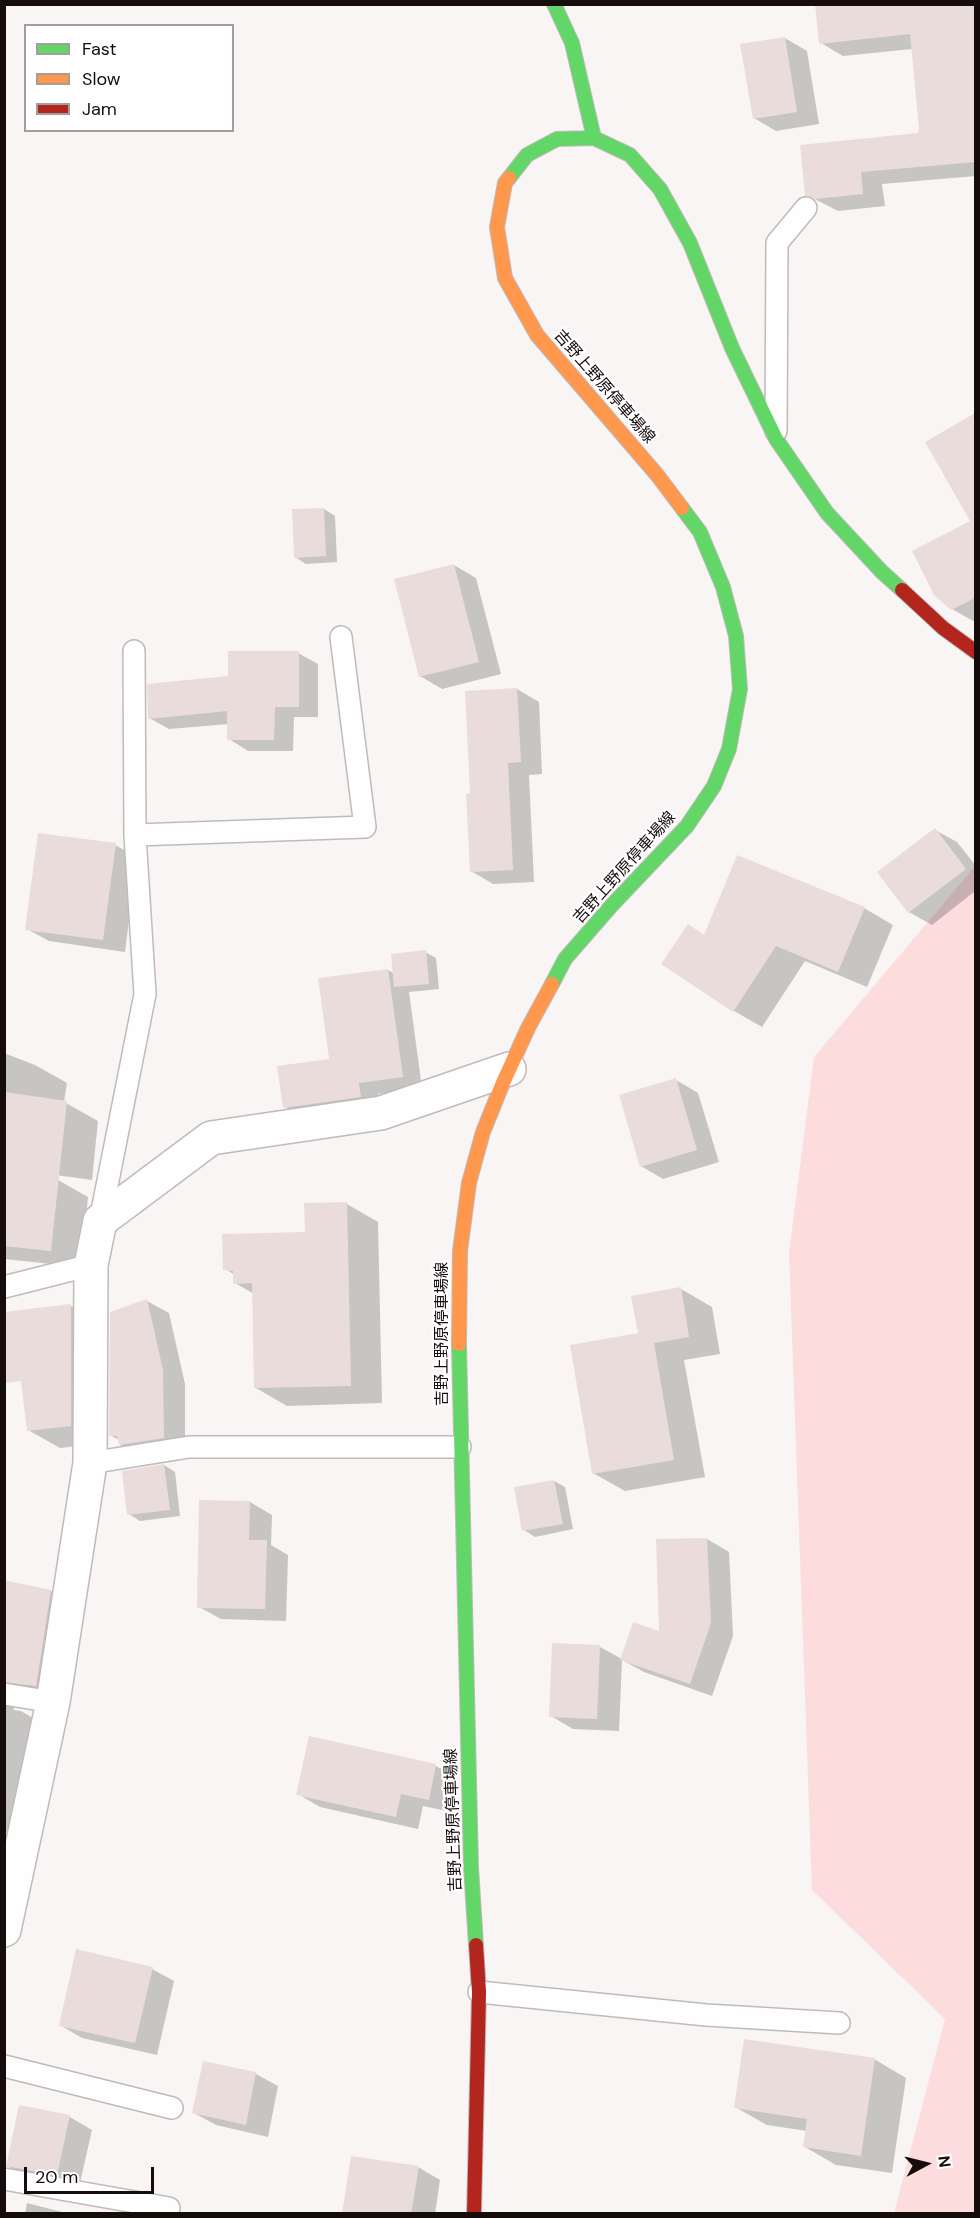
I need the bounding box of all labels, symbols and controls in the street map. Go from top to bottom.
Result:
legend [24,24,234,132]
text: Fast [82,37,117,61]
text: Slow [82,67,121,91]
text: Jam [82,97,117,121]
street label: 吉野上野原停車場線 [550,326,658,448]
street label: 吉野上野原停車場線 [570,808,680,928]
street label: 吉野上野原停車場線 [433,1262,453,1406]
street label: 吉野上野原停車場線 [442,1748,466,1892]
north arrow [896,2134,956,2194]
scale bar [27,2155,158,2193]
text: N [933,2155,955,2169]
text: 20 m [35,2165,78,2189]

